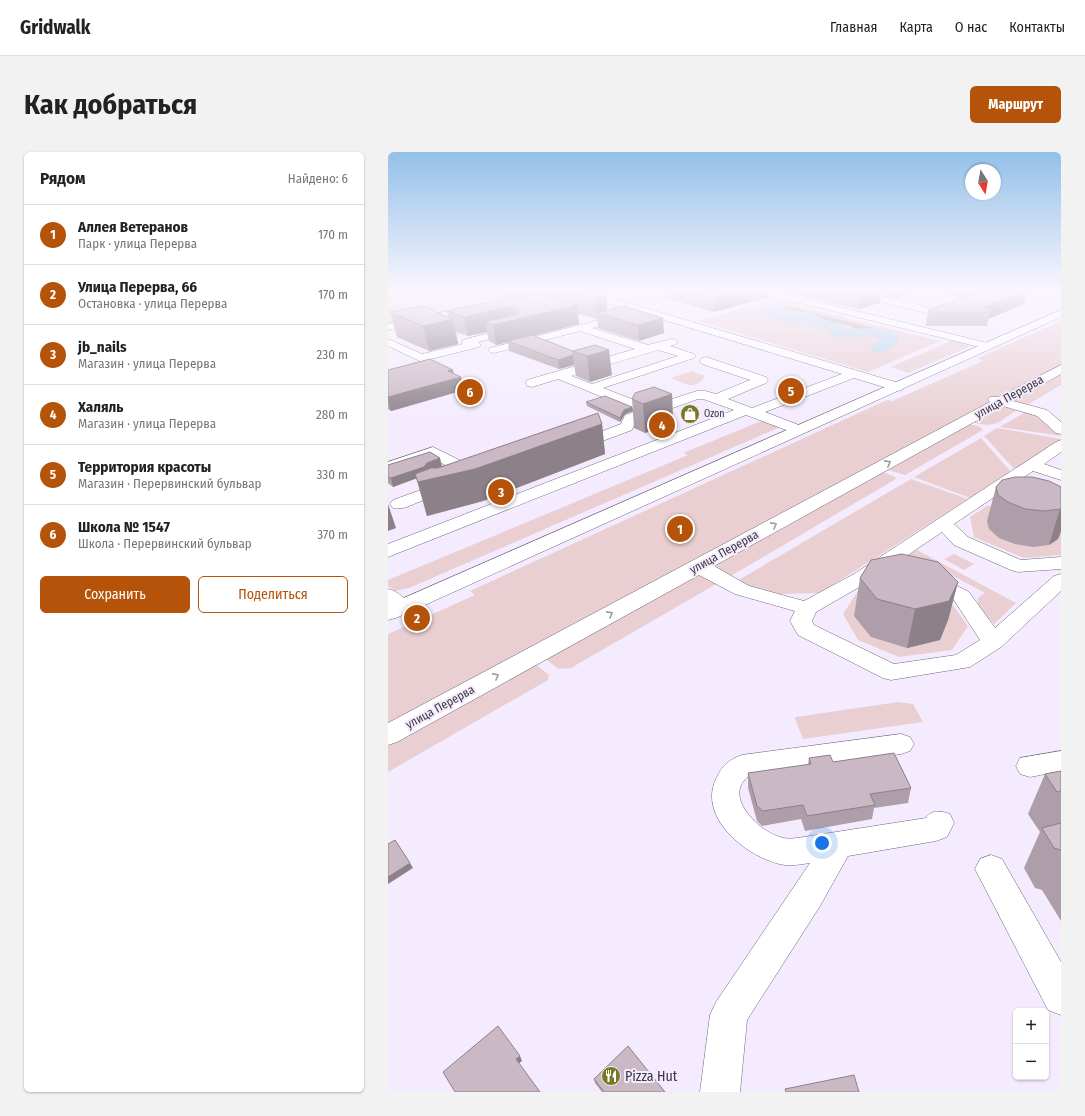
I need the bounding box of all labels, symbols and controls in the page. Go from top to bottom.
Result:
text: Gridwalk [20,16,90,39]
text: Главная [830,19,877,36]
text: Карта [899,19,933,36]
text: О нас [955,19,987,36]
text: Контакты [1009,19,1065,36]
button: Маршрут [970,86,1061,123]
text: Как добраться [24,88,197,121]
north arrow [965,164,1001,200]
text: Рядом [40,168,85,189]
text: Найдено: 6 [288,171,348,186]
text: Аллея Ветеранов [78,218,188,236]
text: 1 [50,227,56,242]
text: 170 m [318,227,348,242]
text: Парк · улица Перерва [78,236,197,251]
text: Улица Перерва, 66 [78,278,197,296]
text: 2 [50,287,56,302]
text: 170 m [318,287,348,302]
text: Остановка · улица Перерва [78,296,227,311]
text: jb_nails [78,338,127,356]
text: 3 [50,347,56,362]
text: 230 m [317,347,348,362]
text: Магазин · улица Перерва [78,356,216,371]
street label: улица Перерва [972,372,1046,422]
pin: 5 [778,376,804,406]
pin: 6 [457,377,483,407]
text: Халяль [78,398,123,416]
shop icon: Ozon [679,403,701,425]
text: 4 [50,407,56,422]
text: 280 m [316,407,348,422]
place label: Ozon [704,408,725,420]
pin: 4 [649,410,675,440]
text: Магазин · улица Перерва [78,416,216,431]
text: Территория красоты [78,458,211,476]
one-way arrow [884,460,891,468]
text: 5 [50,467,56,482]
text: 330 m [316,467,348,482]
text: Магазин · Перервинский бульвар [78,476,261,491]
pin: 3 [488,477,514,507]
pin: 1 [667,514,693,544]
text: Школа № 1547 [78,518,170,536]
one-way arrow [769,522,777,530]
text: 6 [50,527,56,542]
text: 370 m [317,527,348,542]
street label: улица Перерва [687,527,761,577]
text: Школа · Перервинский бульвар [78,536,252,551]
button: Сохранить [40,576,190,613]
button: Поделиться [198,576,348,613]
pin: 2 [404,603,430,633]
one-way arrow [606,611,613,619]
one-way arrow [492,673,499,681]
street label: улица Перерва [403,682,477,732]
your location [812,833,832,853]
map controls [1013,1008,1049,1080]
button: + [1013,1008,1049,1044]
button: − [1013,1044,1049,1080]
restaurant icon: Pizza Hut [600,1065,622,1087]
place label: Pizza Hut [625,1068,678,1085]

